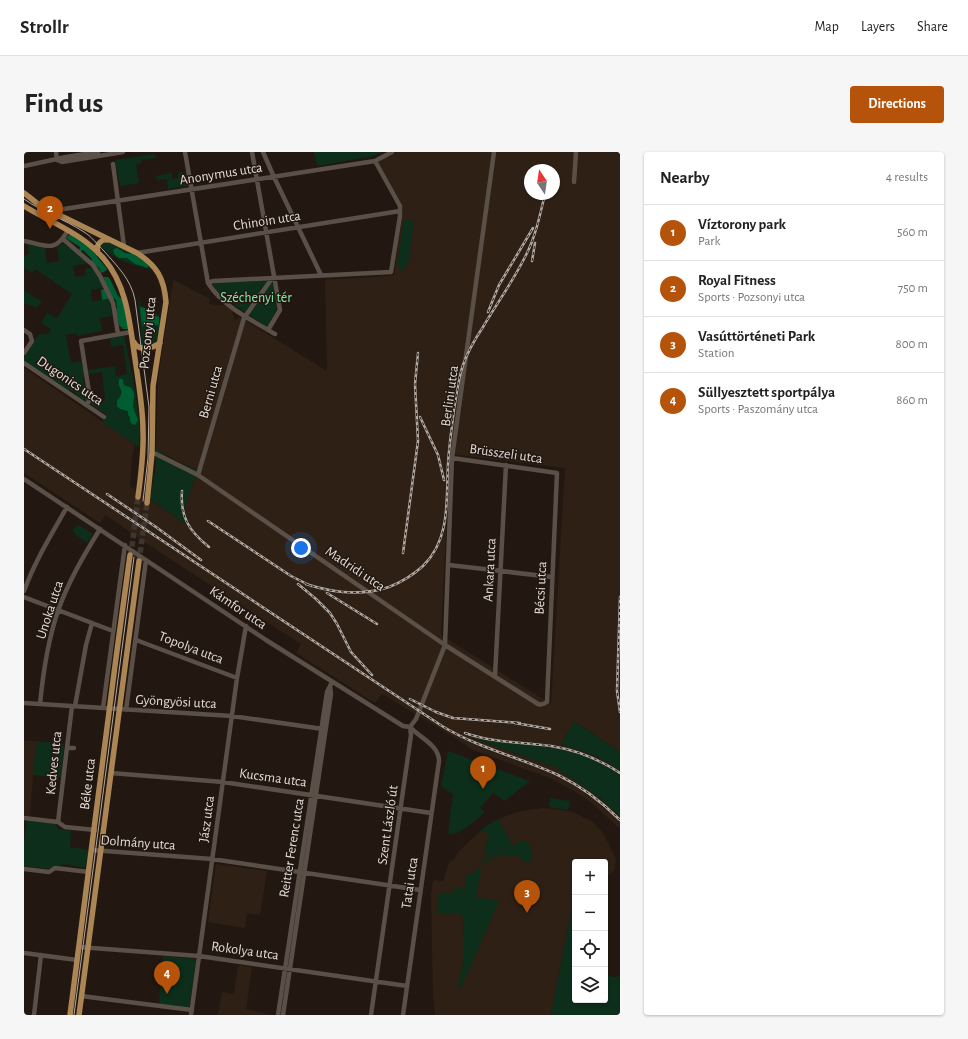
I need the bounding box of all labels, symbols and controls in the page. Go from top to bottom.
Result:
text: Strollr [20,18,69,37]
text: Map [814,20,839,34]
text: Layers [861,20,895,34]
text: Share [917,20,948,34]
button: Directions [850,86,944,123]
text: Find us [24,90,103,118]
street label: Anonymus utca [179,160,264,187]
north arrow [524,164,560,200]
text: Nearby [660,169,710,186]
text: 4 results [886,171,928,184]
pin: 2 [37,196,63,229]
street label: Chinoin utca [232,209,302,233]
text: Víztorony park [698,217,786,232]
text: 1 [671,226,675,239]
text: 560 m [897,226,928,239]
text: Park [698,235,720,248]
text: Royal Fitness [698,273,776,288]
text: 2 [670,282,676,295]
text: 750 m [898,282,928,295]
park label: Széchenyi tér [220,291,292,305]
text: Sports · Pozsonyi utca [698,291,805,304]
street label: Pozsonyi utca [137,296,159,370]
text: Vasúttörténeti Park [698,329,815,344]
text: 3 [670,338,676,351]
text: 800 m [896,338,928,351]
text: Station [698,347,735,360]
street label: Dugonics utca [34,354,106,408]
street label: Berni utca [197,363,225,420]
street label: Berlini utca [439,364,461,427]
text: Süllyesztett sportpálya [698,385,835,400]
text: 4 [670,394,676,407]
text: 860 m [896,394,928,407]
text: Sports · Paszomány utca [698,403,818,416]
street label: Brüsszeli utca [469,442,544,466]
street label: Ankara utca [481,537,499,602]
your location [291,538,311,558]
street label: Madridi utca [323,544,388,594]
street label: Bécsi utca [533,561,549,615]
street label: Unoka utca [34,579,66,641]
street label: Kámfor utca [207,584,270,632]
street label: Topolya utca [157,629,226,667]
street label: Gyöngyösi utca [135,693,218,711]
street label: Kedves utca [44,730,64,795]
pin: 1 [470,756,496,789]
street label: Béke utca [78,757,98,811]
street label: Kucsma utca [238,766,308,790]
street label: Szent László út [375,784,401,866]
street label: Jász utca [197,794,217,843]
street label: Reitter Ferenc utca [277,797,307,899]
street label: Dolmány utca [100,833,177,853]
street label: Tatai utca [399,856,421,910]
map controls [572,859,608,1003]
button: + [572,859,608,895]
pin: 3 [514,880,540,913]
button: − [572,895,608,931]
button: locate [572,931,608,967]
street label: Rokolya utca [210,939,280,963]
pin: 4 [154,961,180,994]
button: layers [572,967,608,1003]

